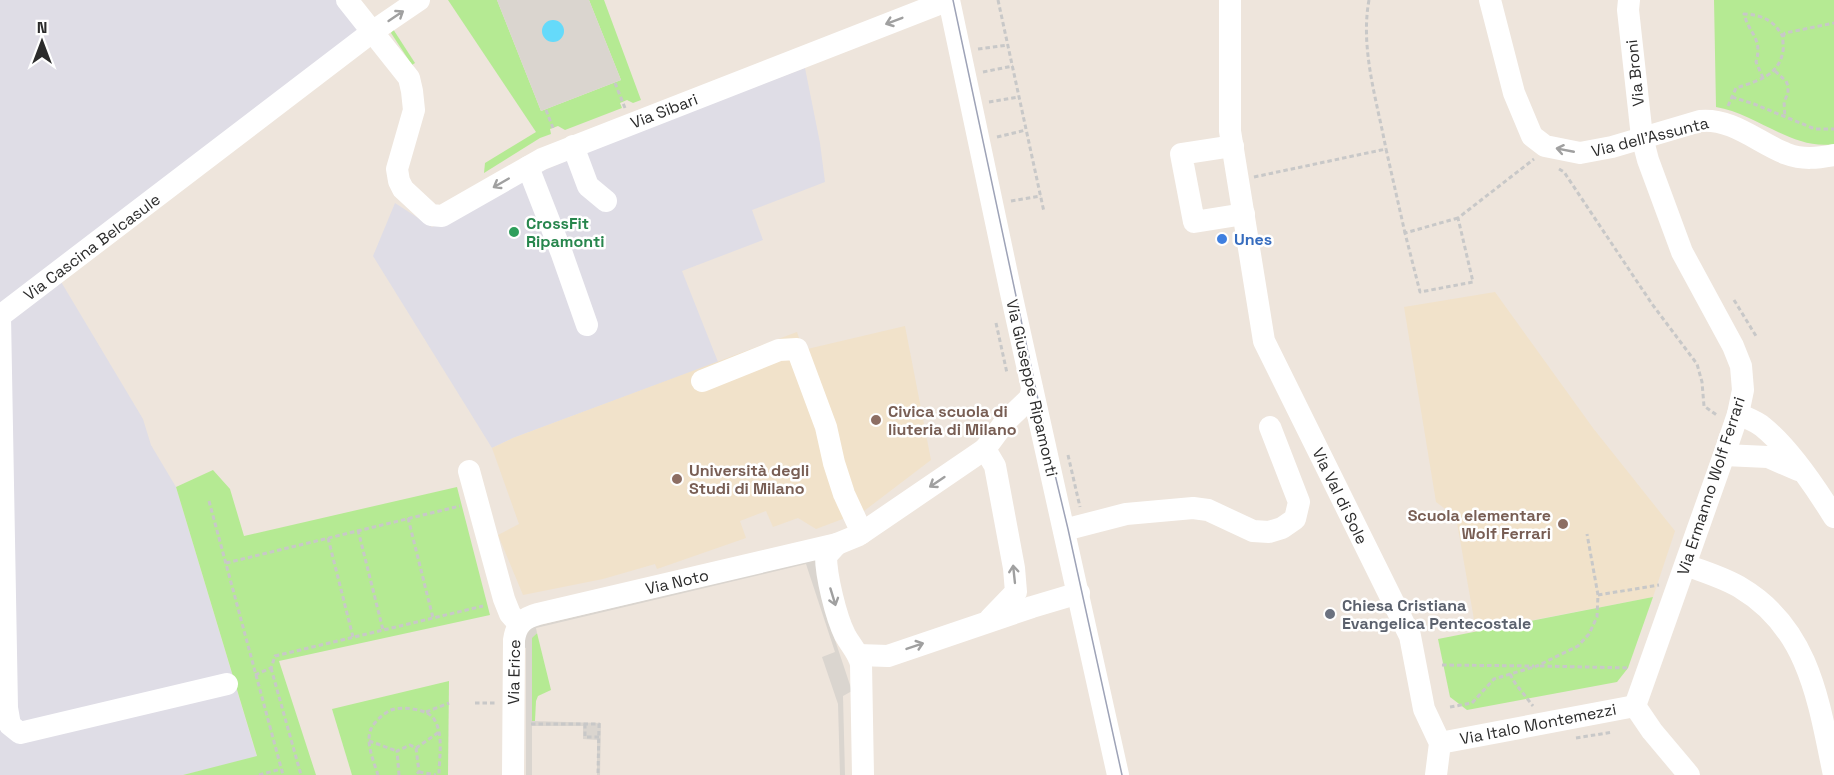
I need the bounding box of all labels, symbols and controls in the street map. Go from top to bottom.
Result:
one-way arrow [387,10,403,22]
north arrow [12,12,72,72]
text: N [37,17,47,38]
one-way arrow [886,17,904,28]
street label: Via Broni [1621,39,1649,107]
street label: Via Sibari [627,89,701,133]
street label: Via dell'Assunta [1589,112,1711,162]
one-way arrow [1556,144,1576,155]
one-way arrow [493,177,510,189]
street label: Via Cascina Belcasule [19,189,165,305]
place label: CrossFit Ripamonti [526,213,604,252]
marker: CrossFit Ripamonti [507,225,521,239]
place label: Unes [1234,229,1272,250]
marker: Unes [1215,232,1229,246]
street label: Via Giuseppe Ripamonti [1001,297,1063,479]
street label: Via Ermanno Wolf Ferrari [1672,394,1750,578]
place label: Civica scuola di liuteria di Milano [888,401,1017,440]
marker: Civica scuola di liuteria di Milano [869,413,883,427]
street label: Via Val di Sole [1308,444,1372,548]
place label: Università degli Studi di Milano [689,460,809,499]
marker: Università degli Studi di Milano [670,472,684,486]
one-way arrow [929,476,945,488]
place label: Scuola elementare Wolf Ferrari [1408,505,1551,544]
marker: Scuola elementare Wolf Ferrari [1556,517,1570,531]
street label: Via Noto [643,565,711,599]
one-way arrow [1008,565,1019,585]
one-way arrow [828,587,839,606]
place label: Chiesa Cristiana Evangelica Pentecostale [1342,595,1531,634]
marker: Chiesa Cristiana Evangelica Pentecostale [1323,607,1337,621]
street label: Via Erice [503,639,525,705]
one-way arrow [905,640,924,651]
street label: Via Italo Montemezzi [1458,699,1618,749]

